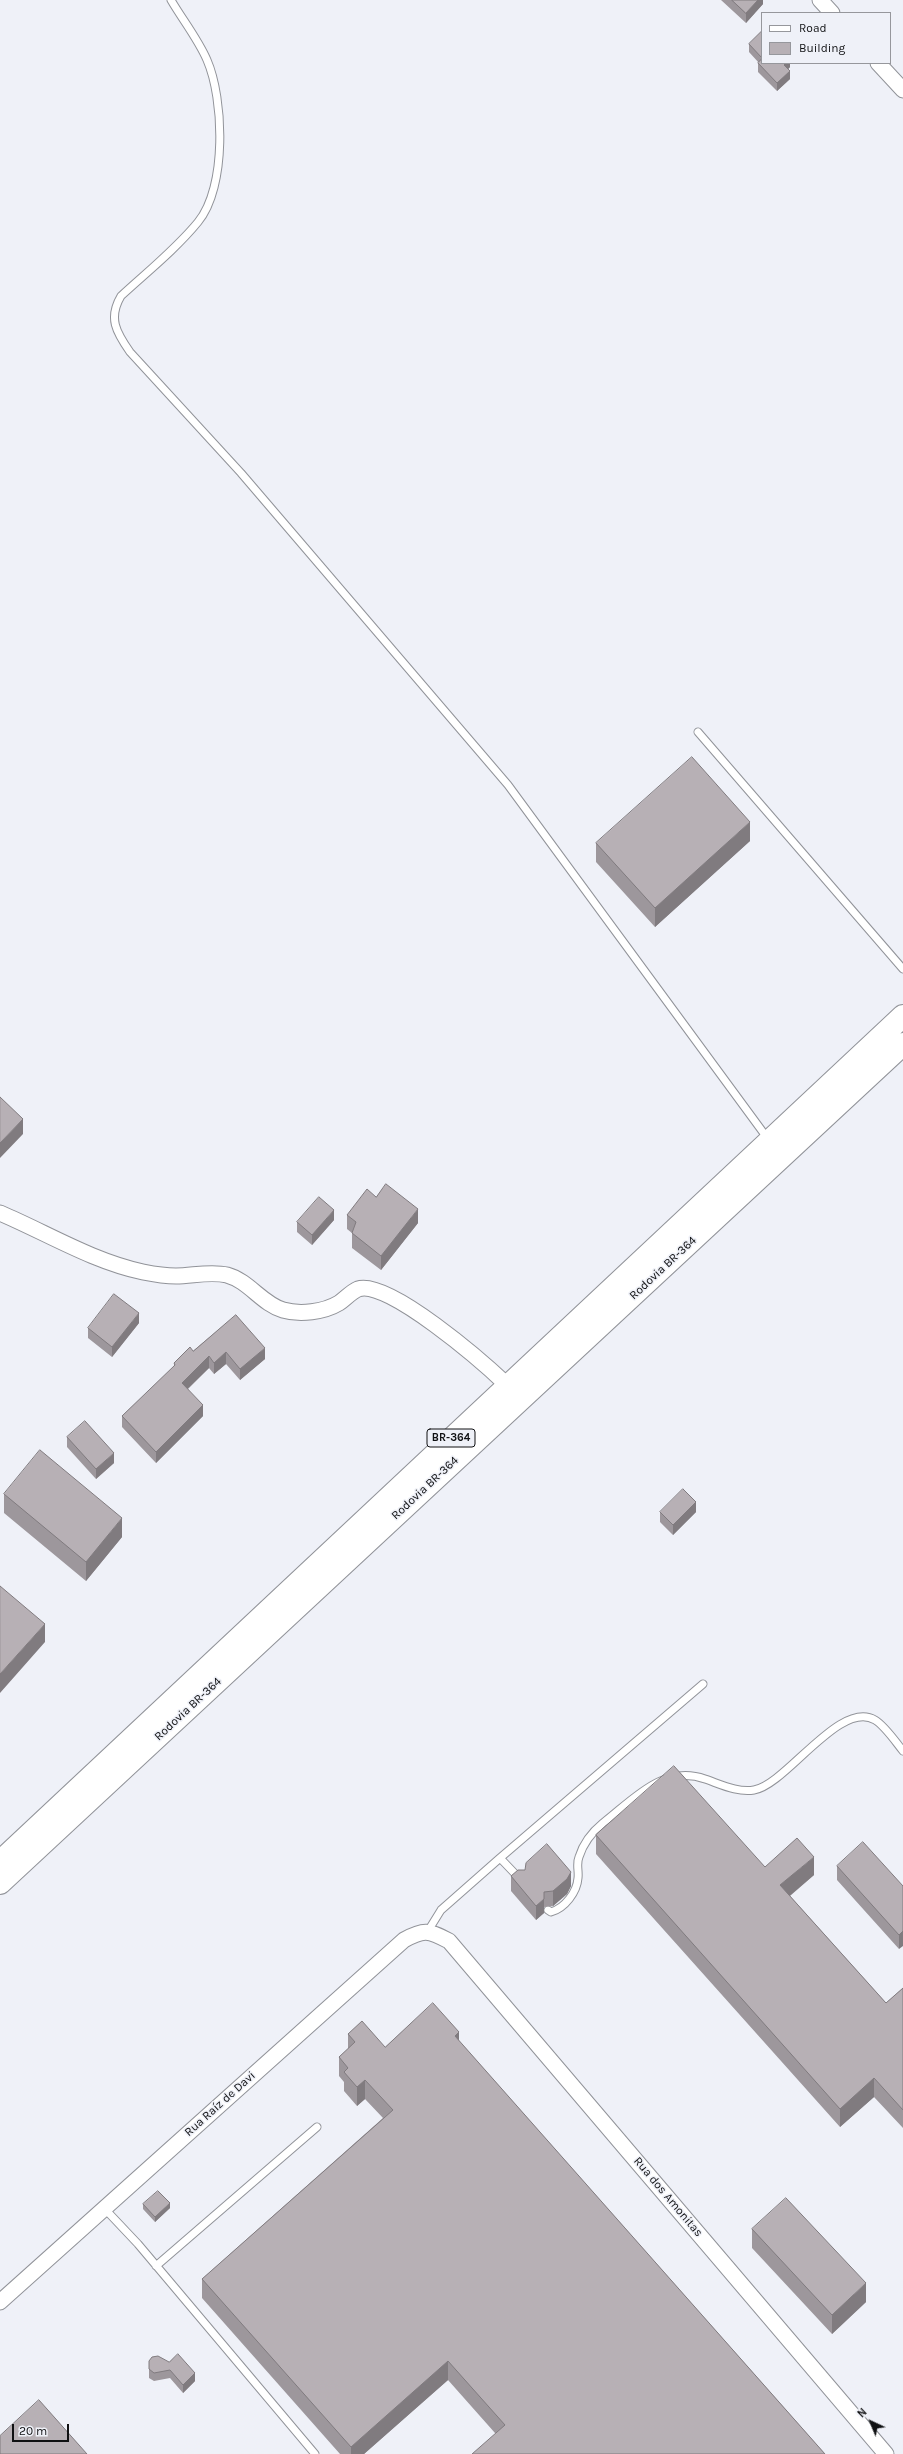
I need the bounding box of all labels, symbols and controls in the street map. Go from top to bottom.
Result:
legend [761,12,891,64]
text: Road [799,21,827,35]
text: Building [799,41,845,55]
street label: Rodovia BR-364 [627,1233,699,1303]
road number: BR-364 [427,1429,475,1447]
street label: Rodovia BR-364 [389,1453,461,1523]
street label: Rodovia BR-364 [152,1674,224,1744]
street label: Rua Raíz de Davi [182,2068,258,2140]
street label: Rua dos Amonitas [630,2154,706,2240]
north arrow [851,2402,891,2442]
text: N [855,2406,870,2420]
scale bar [14,2416,71,2442]
text: 20 m [19,2424,47,2438]

